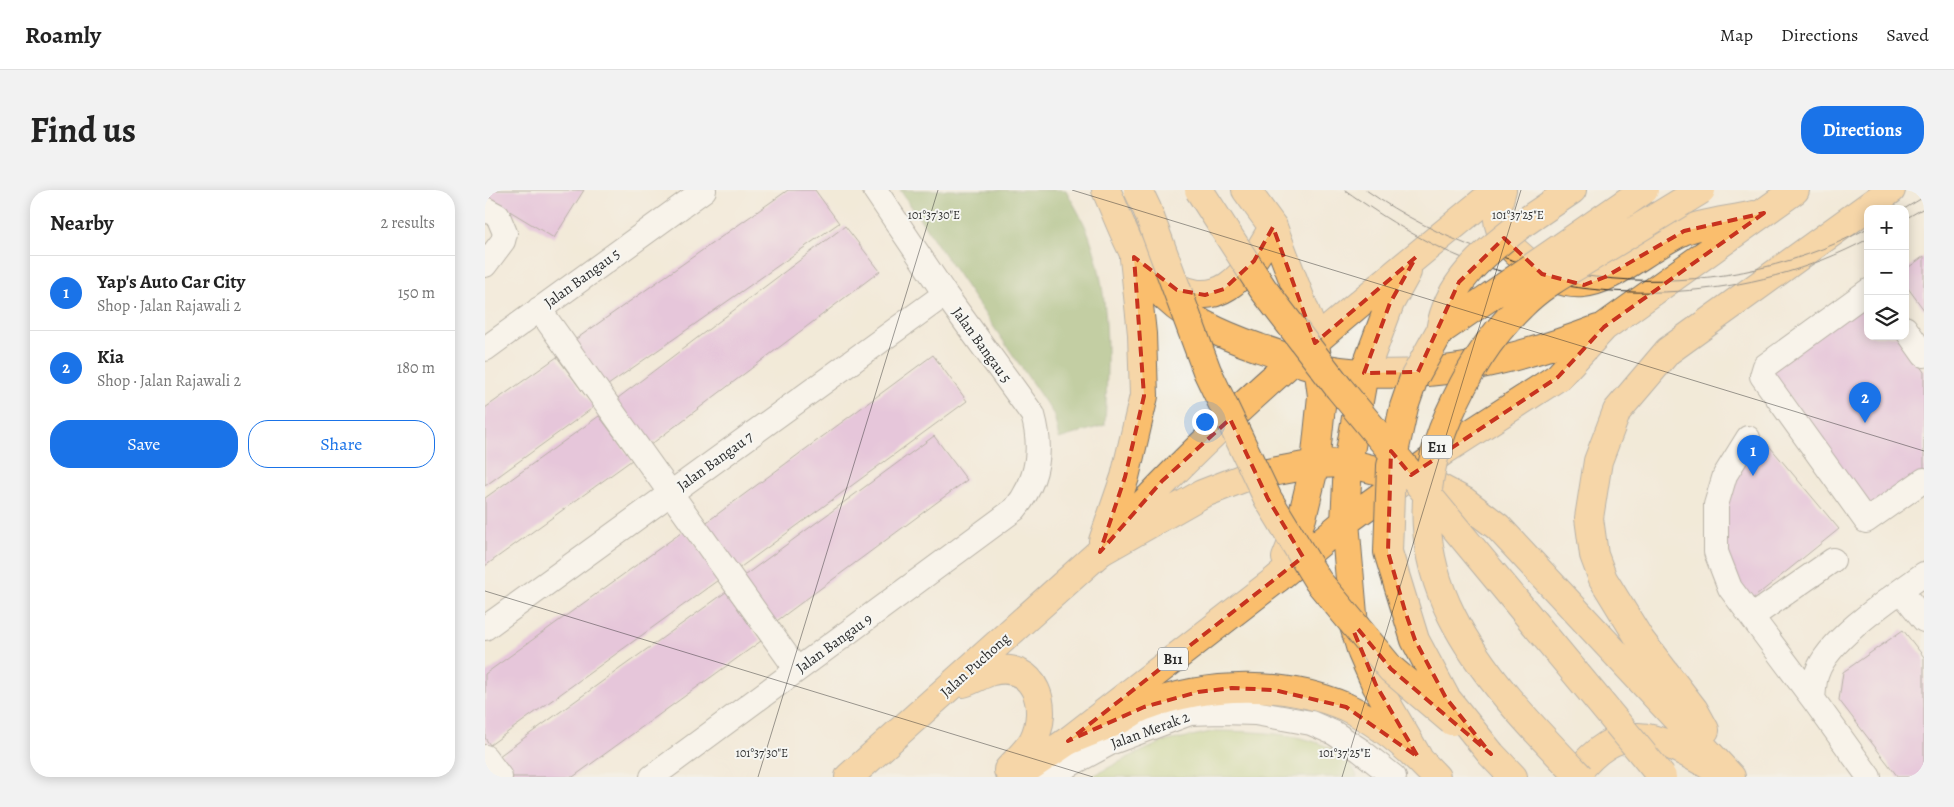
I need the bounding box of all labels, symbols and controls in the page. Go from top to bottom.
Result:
text: Roamly [25,19,101,51]
text: Map [1720,23,1753,47]
text: Directions [1781,23,1858,47]
text: Saved [1886,23,1929,47]
text: Find us [30,106,136,154]
button: Directions [1801,106,1924,154]
map controls [1864,205,1909,340]
button: + [1864,205,1909,250]
text: 101°37'30"E [908,207,960,223]
text: 101°37'25"E [1492,207,1544,223]
text: Nearby [50,209,113,237]
text: 2 results [380,212,435,234]
street label: Jalan Bangau 5 [540,244,624,312]
button: − [1864,250,1909,295]
text: Yap's Auto Car City [97,269,245,295]
text: 1 [63,282,69,304]
text: 150 m [398,282,435,304]
text: Shop · Jalan Rajawali 2 [97,295,241,317]
button: layers [1864,295,1909,340]
street label: Jalan Bangau 5 [948,303,1016,387]
text: Kia [97,344,124,370]
text: 2 [62,357,70,379]
text: 180 m [397,357,435,379]
text: Shop · Jalan Rajawali 2 [97,370,241,392]
pin: 2 [1849,382,1881,423]
your location [1192,409,1218,435]
button: Save [50,420,238,468]
button: Share [248,420,435,468]
street label: Jalan Bangau 7 [673,426,757,495]
pin: 1 [1737,435,1769,476]
road number: E11 [1422,436,1452,458]
street label: Jalan Bangau 9 [792,608,876,677]
street label: Jalan Puchong [936,628,1014,702]
road number: B11 [1158,648,1188,670]
street label: Jalan Merak 2 [1108,706,1192,754]
text: 101°37'30"E [736,745,788,761]
text: 101°37'25"E [1319,745,1371,761]

